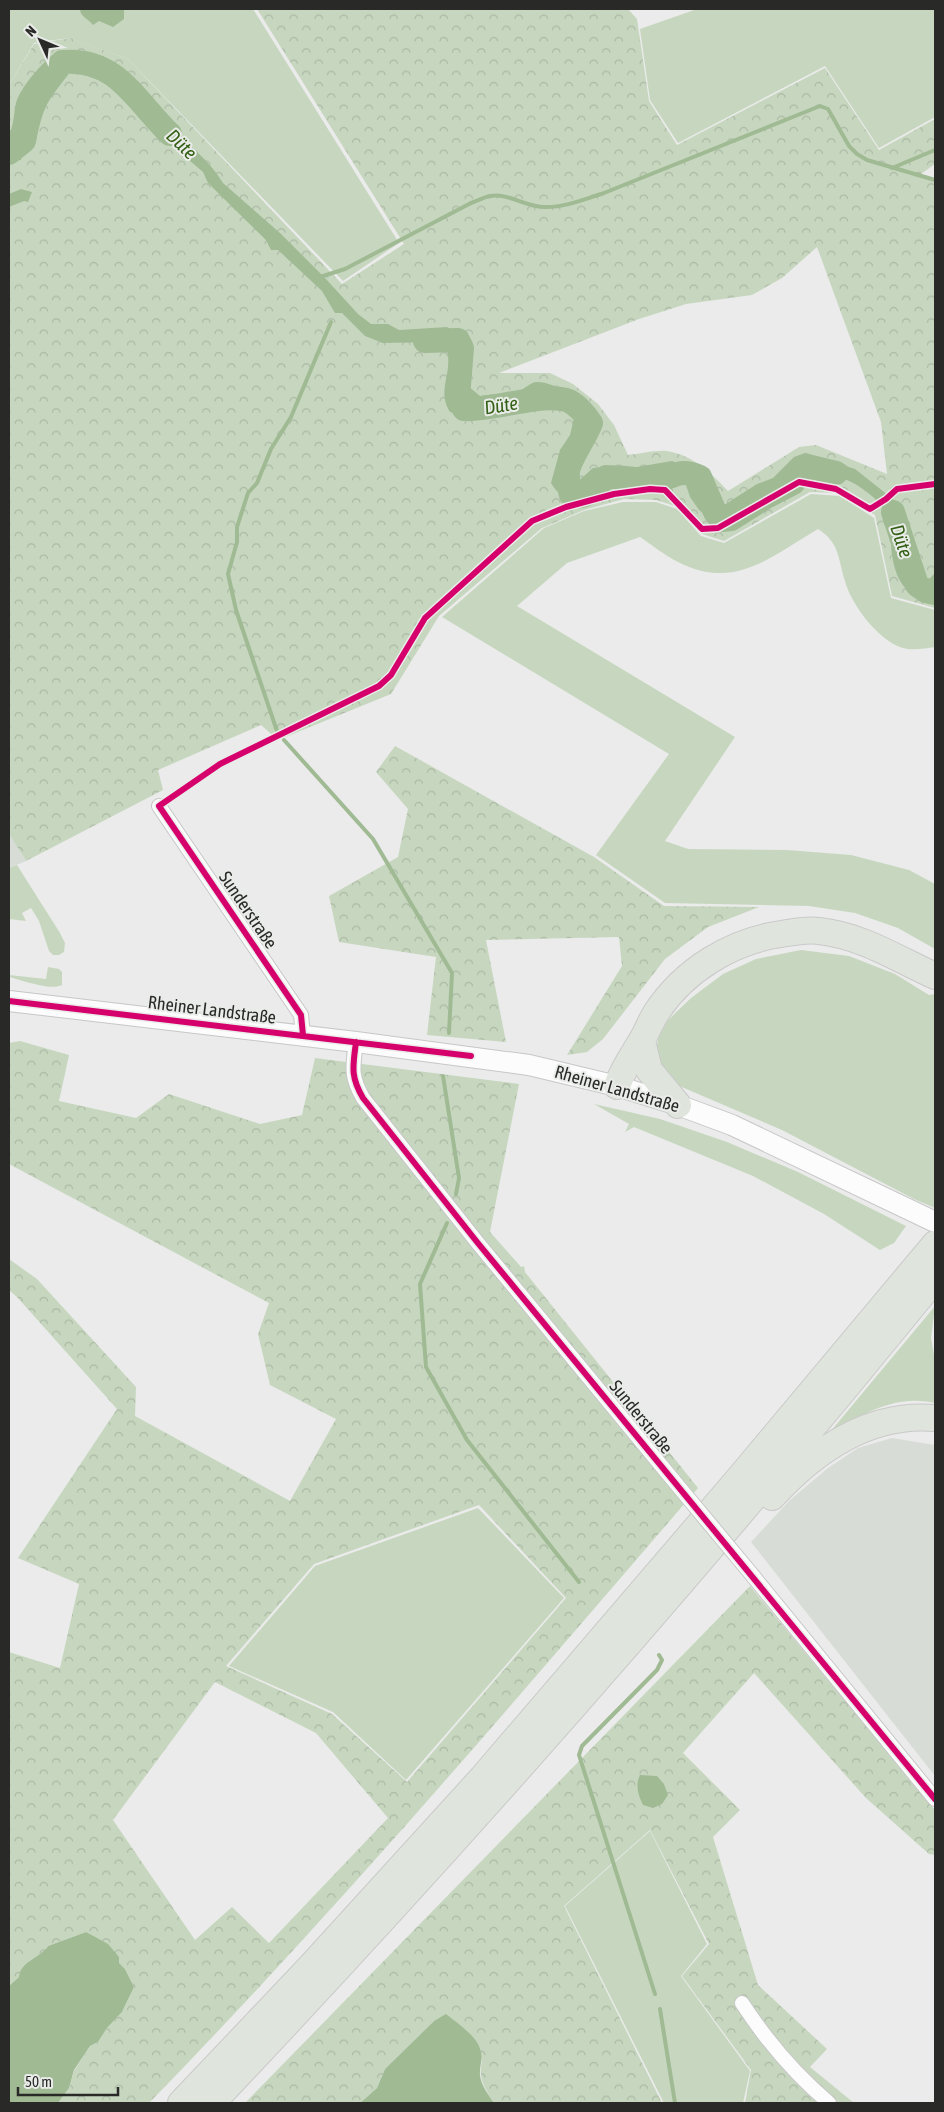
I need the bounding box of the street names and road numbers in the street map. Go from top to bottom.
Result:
street label: Sunderstraße [215,867,282,952]
street label: Rheiner Landstraße [147,991,277,1028]
street label: Rheiner Landstraße [552,1061,682,1116]
street label: Sunderstraße [605,1376,677,1458]

